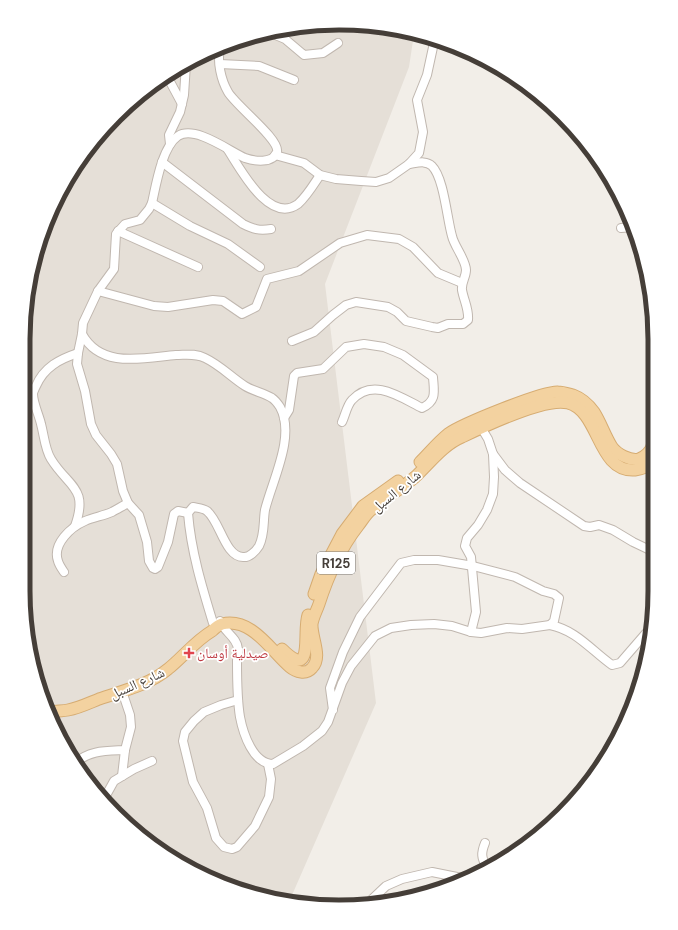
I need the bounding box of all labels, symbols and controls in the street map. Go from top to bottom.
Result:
street label: شارع السبل [368,466,425,517]
road number: R125 [317,552,355,574]
place label: صيدلية أوسان [197,644,269,662]
marker: صيدلية أوسان [184,648,194,658]
street label: شارع السبل [107,663,168,704]

